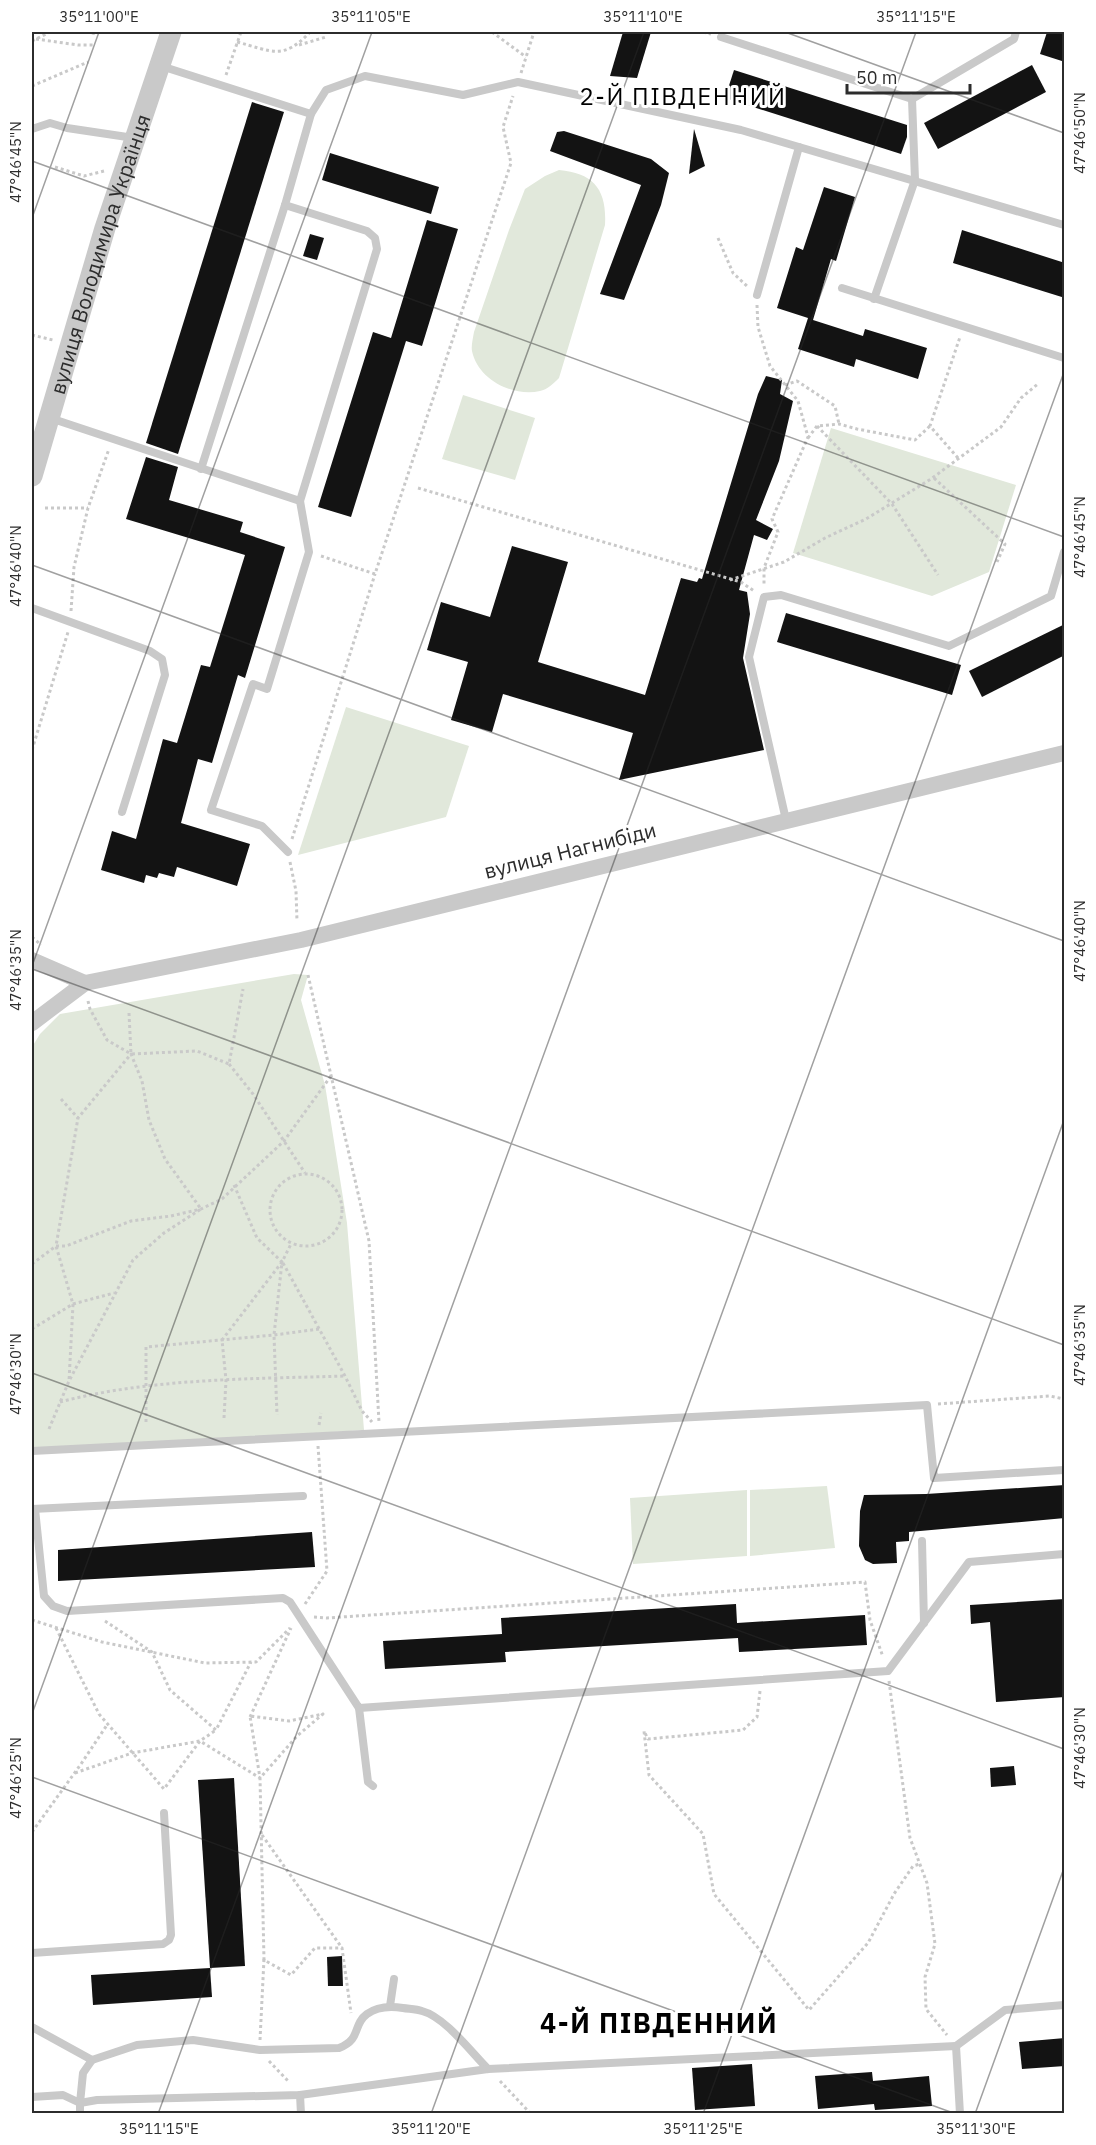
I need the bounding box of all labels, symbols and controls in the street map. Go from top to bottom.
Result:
text: 35°11'00"E [59,7,139,26]
text: 35°11'05"E [331,7,411,26]
text: 35°11'10"E [603,7,683,26]
text: 35°11'15"E [876,7,956,26]
scale bar [847,57,970,95]
text: 50 m [856,66,898,89]
district label: 2-Й ПІВДЕННИЙ [579,80,787,112]
text: 47°46'50"N [1070,92,1089,174]
street label: вулиця Володимира Українця [43,110,156,398]
text: 47°46'45"N [6,121,25,203]
text: 47°46'45"N [1070,496,1089,578]
text: 47°46'40"N [6,525,25,607]
street label: вулиця Нагнибіди [481,815,659,885]
text: 47°46'40"N [1070,900,1089,982]
text: 47°46'35"N [6,929,25,1011]
text: 47°46'35"N [1070,1304,1089,1386]
text: 47°46'30"N [6,1333,25,1415]
text: 47°46'30"N [1070,1707,1089,1789]
text: 47°46'25"N [6,1737,25,1819]
district label: 4-Й ПІВДЕННИЙ [540,2005,778,2040]
text: 35°11'15"E [119,2119,199,2138]
text: 35°11'20"E [391,2119,471,2138]
text: 35°11'25"E [663,2119,743,2138]
text: 35°11'30"E [936,2119,1016,2138]

